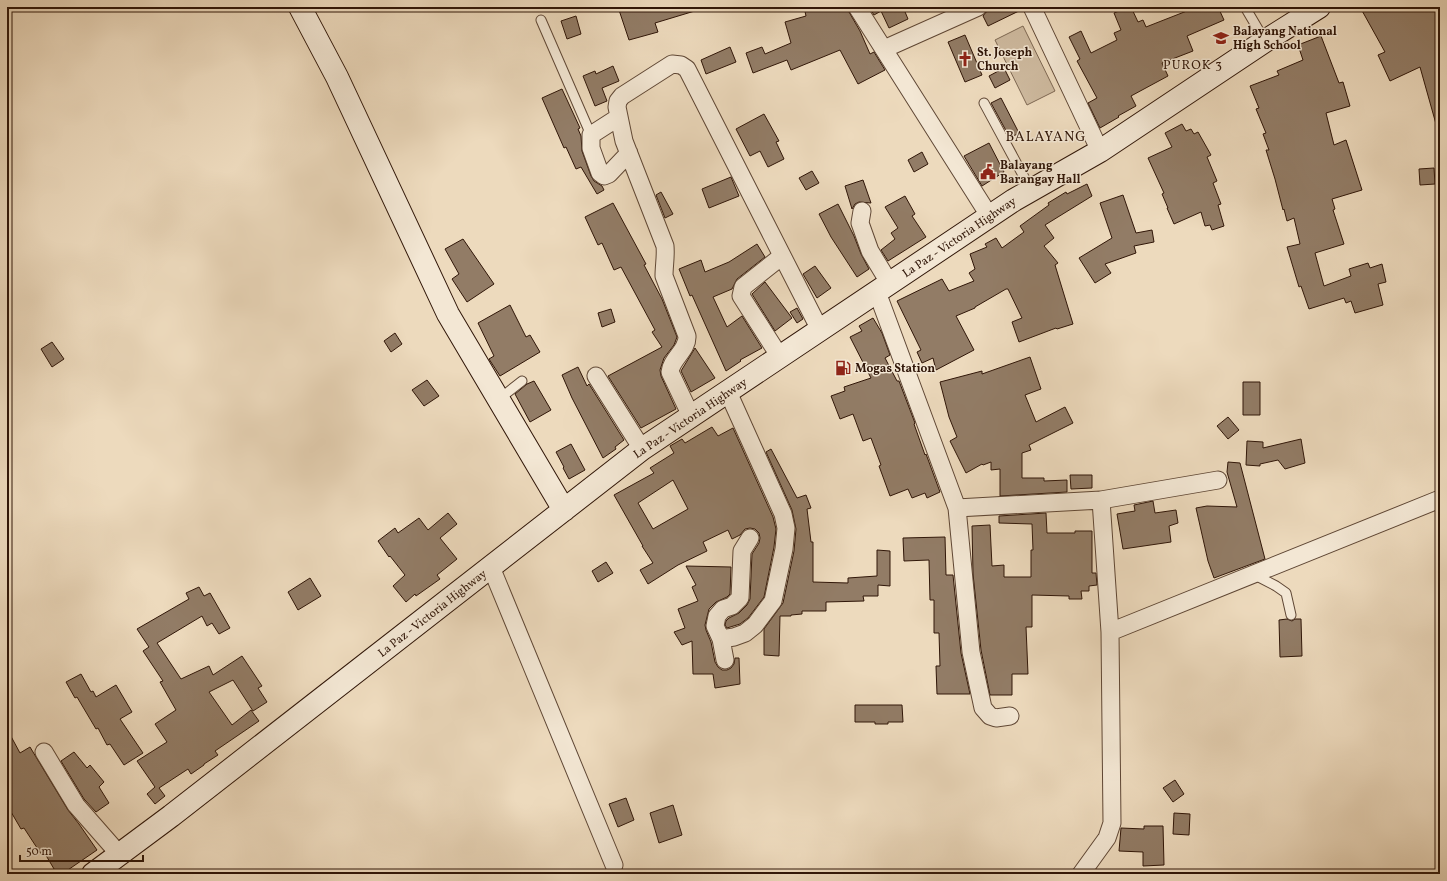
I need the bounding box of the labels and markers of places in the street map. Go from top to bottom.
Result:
place label: Balayang National High School [1233,24,1337,54]
school or university icon: Balayang National High School [1212,29,1230,47]
place label: St. Joseph Church [977,45,1032,75]
church icon: St. Joseph Church [956,50,974,68]
place label: Balayang Barangay Hall [1000,158,1081,188]
public building icon: Balayang Barangay Hall [979,163,997,181]
fuel station icon: Mogas Station [834,359,852,377]
place label: Mogas Station [855,361,935,377]

